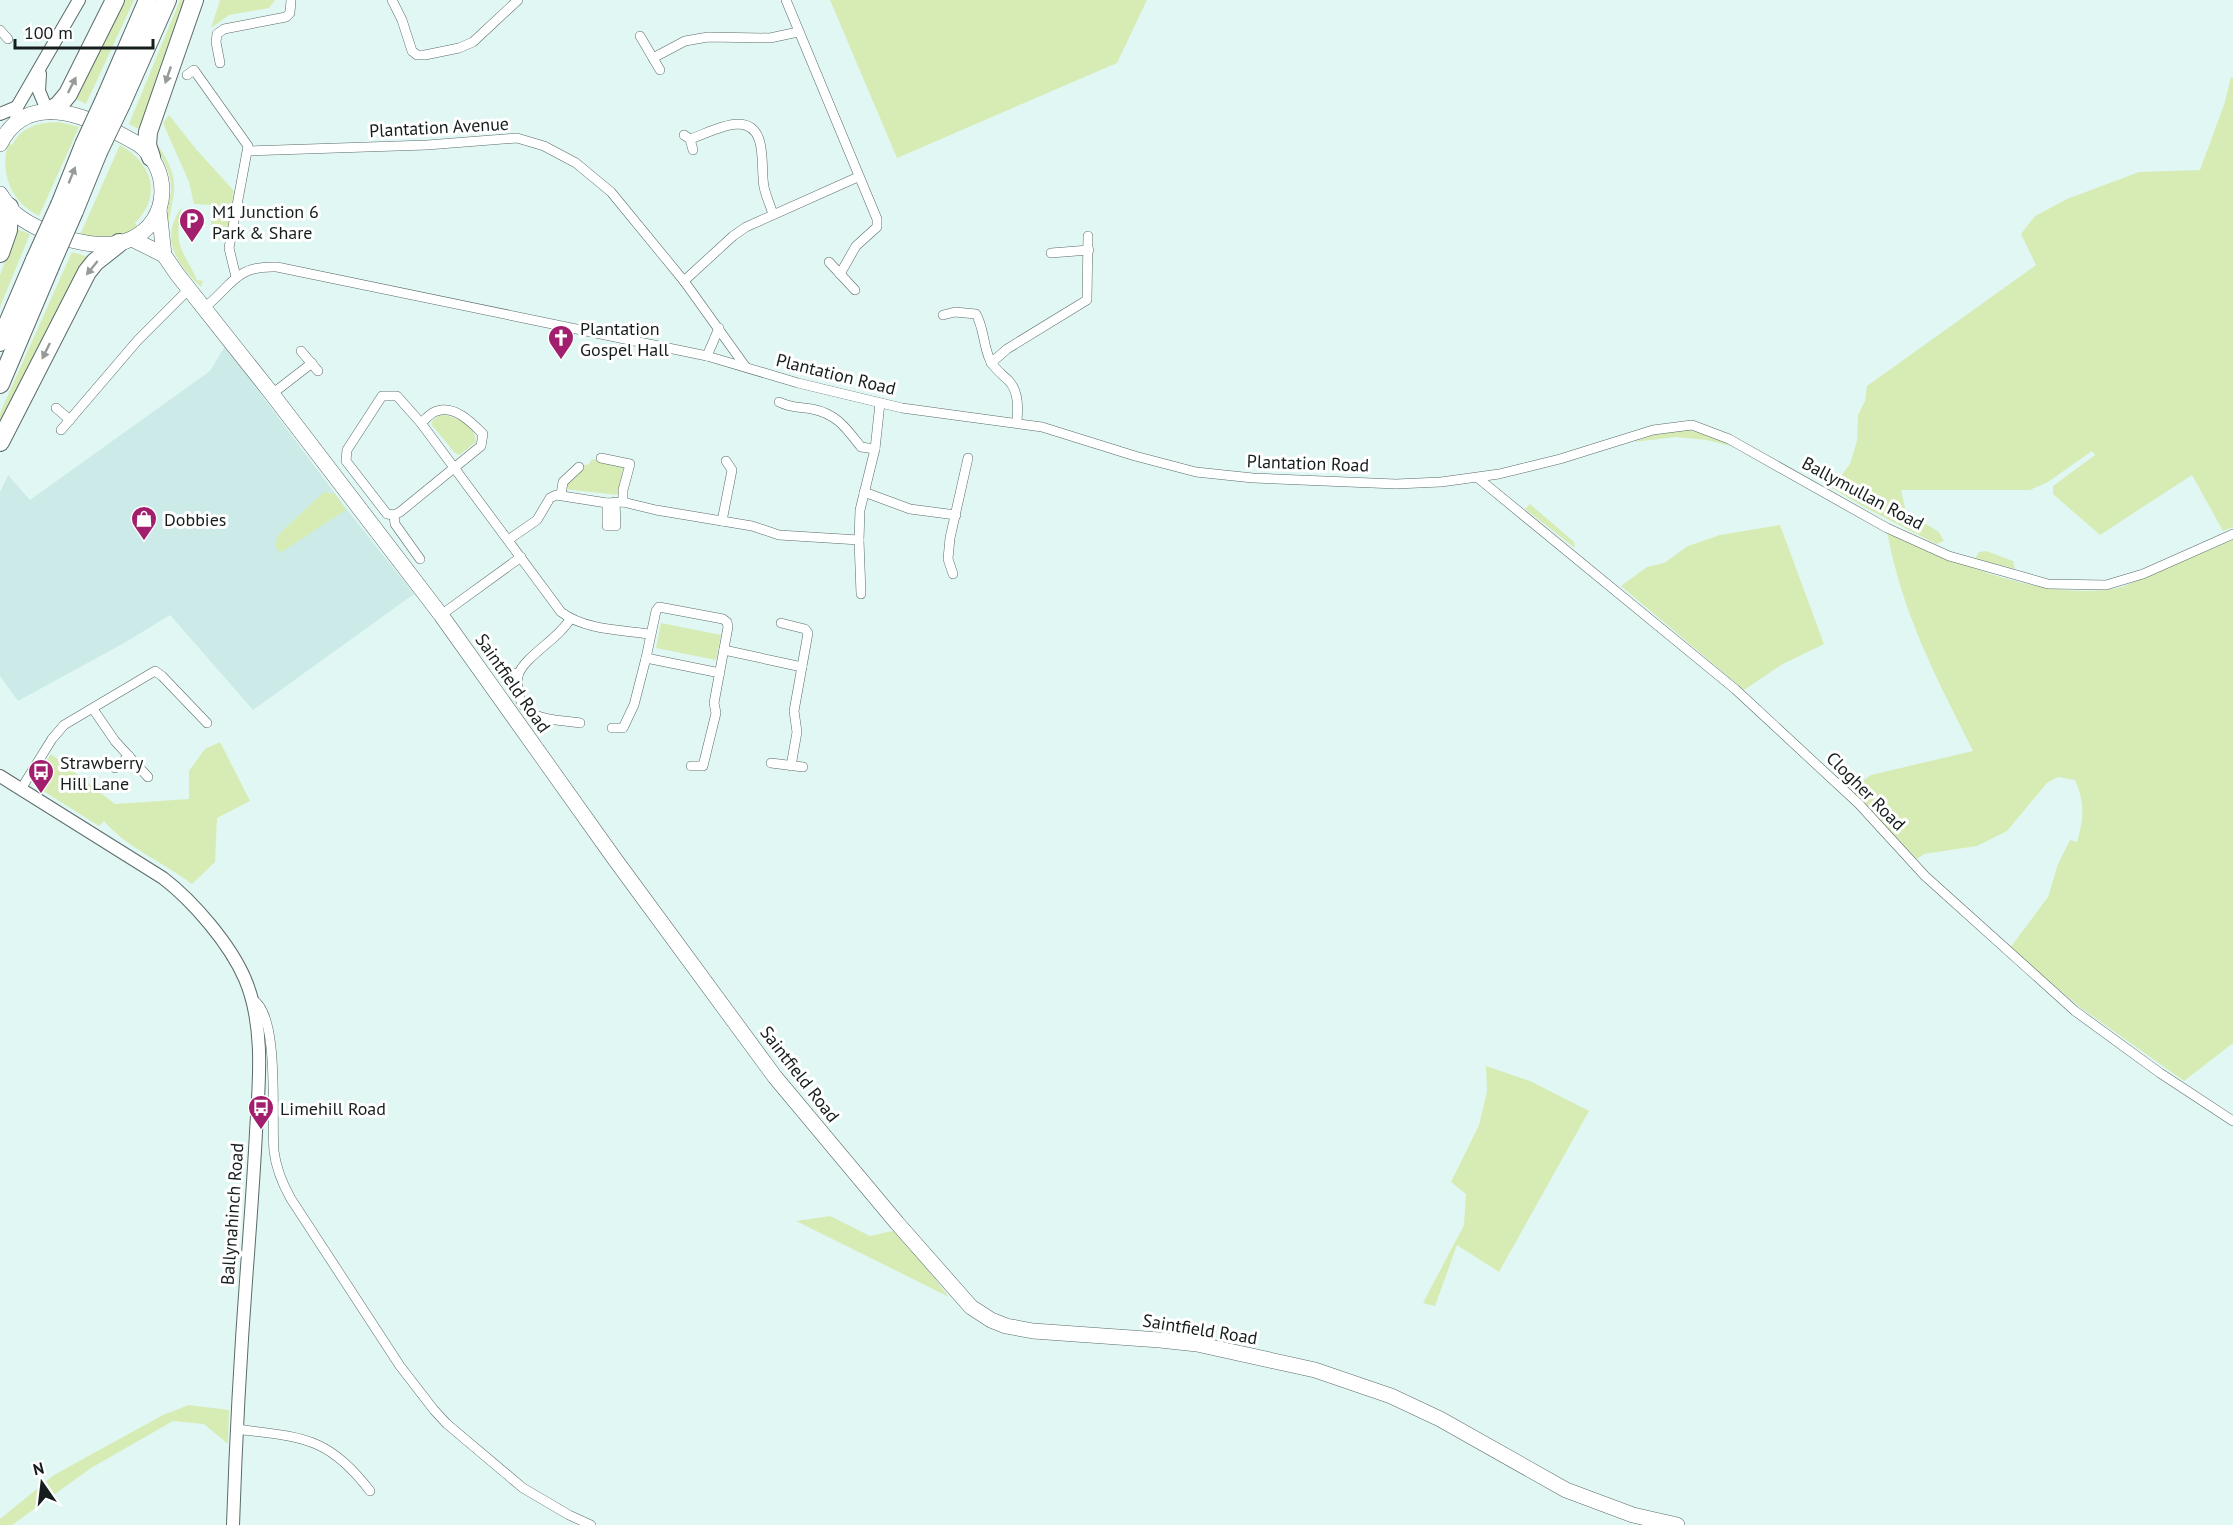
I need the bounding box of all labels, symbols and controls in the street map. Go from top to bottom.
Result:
scale bar [15,12,153,50]
text: 100 m [24,21,73,44]
one-way arrow [162,66,172,84]
one-way arrow [67,77,77,94]
street label: Plantation Avenue [368,112,510,142]
one-way arrow [68,166,77,184]
place label: M1 Junction 6 Park & Share [212,200,319,244]
parking icon: M1 Junction 6 Park & Share [177,206,207,244]
one-way arrow [85,260,98,276]
place label: Plantation Gospel Hall [580,317,669,361]
church icon: Plantation Gospel Hall [546,323,576,361]
one-way arrow [41,342,51,359]
street label: Plantation Road [774,348,898,400]
street label: Plantation Road [1246,449,1370,477]
street label: Ballymullan Road [1798,451,1928,535]
shop icon: Dobbies [129,504,159,542]
place label: Dobbies [164,508,226,531]
street label: Saintfield Road [470,629,556,737]
street label: Clogher Road [1821,746,1911,836]
place label: Strawberry Hill Lane [60,751,144,795]
bus stop icon: Strawberry Hill Lane [26,757,56,795]
street label: Saintfield Road [755,1021,845,1127]
bus stop icon: Limehill Road [246,1093,276,1131]
place label: Limehill Road [280,1097,386,1120]
street label: Ballynahinch Road [216,1142,248,1286]
street label: Saintfield Road [1141,1309,1259,1349]
north arrow [12,1453,72,1513]
text: N [31,1457,46,1479]

